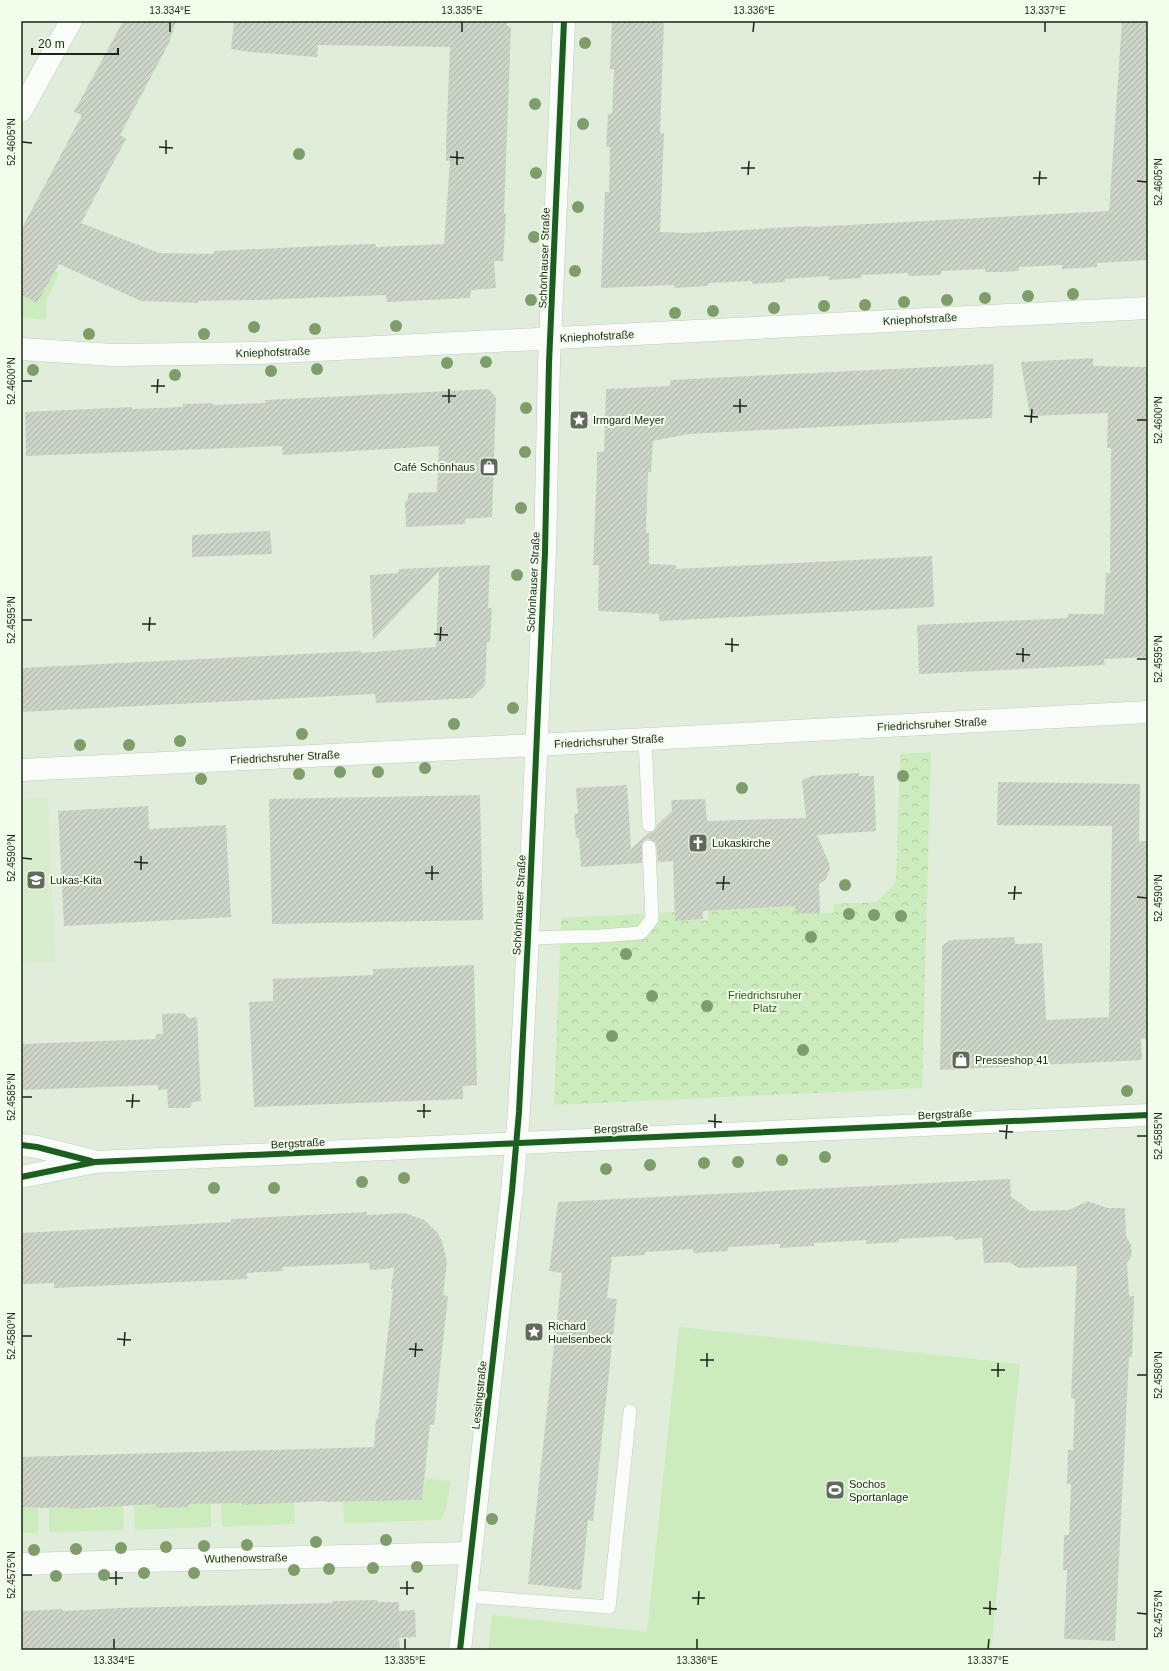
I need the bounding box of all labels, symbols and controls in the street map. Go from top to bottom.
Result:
text: 13.334°E [149,5,191,16]
text: 13.335°E [441,5,483,16]
text: 13.336°E [733,5,775,16]
text: 13.337°E [1024,5,1066,16]
scale bar [32,30,118,56]
text: 20 m [38,37,65,51]
text: 52.4605°N [6,118,17,166]
text: 52.4605°N [1153,158,1164,206]
street label: Schönhauser Straße [536,207,552,309]
street label: Kniephofstraße [882,311,958,327]
street label: Kniephofstraße [559,328,635,344]
street label: Kniephofstraße [236,345,310,359]
text: 52.4600°N [6,357,17,405]
text: 52.4600°N [1153,396,1164,444]
place icon: Irmgard Meyer [568,409,590,431]
place label: Irmgard Meyer [593,414,665,426]
shop icon: Café Schönhaus [478,456,500,478]
place label: Café Schönhaus [394,461,475,473]
street label: Schönhauser Straße [524,531,542,633]
text: 52.4595°N [6,596,17,644]
text: 52.4595°N [1153,635,1164,683]
street label: Friedrichsruher Straße [877,715,987,733]
street label: Friedrichsruher Straße [554,732,664,750]
street label: Friedrichsruher Straße [230,748,340,766]
church icon: Lukaskirche [687,832,709,854]
text: 52.4590°N [6,834,17,882]
place label: Lukaskirche [712,837,771,849]
street label: Schönhauser Straße [510,854,528,956]
school or university icon: Lukas-Kita [25,869,47,891]
place label: Lukas-Kita [50,874,103,886]
text: 52.4590°N [1153,874,1164,922]
park label: Friedrichsruher Platz [728,989,802,1014]
shop icon: Presseshop 41 [950,1049,972,1071]
place label: Presseshop 41 [975,1054,1048,1066]
text: 52.4585°N [6,1073,17,1121]
street label: Bergstraße [918,1107,972,1121]
text: 52.4585°N [1153,1112,1164,1160]
street label: Bergstraße [594,1121,648,1135]
street label: Bergstraße [271,1136,325,1150]
text: 52.4580°N [6,1312,17,1360]
place label: Richard Huelsenbeck [548,1320,612,1345]
place icon: Richard Huelsenbeck [523,1321,545,1343]
text: 52.4580°N [1153,1351,1164,1399]
street label: Lessingstraße [469,1360,489,1430]
place label: Sochos Sportanlage [849,1478,908,1503]
sports icon: Sochos Sportanlage [824,1479,846,1501]
text: 52.4575°N [6,1551,17,1599]
street label: Wuthenowstraße [204,1551,288,1565]
text: 52.4575°N [1153,1590,1164,1638]
text: 13.334°E [93,1655,135,1666]
text: 13.335°E [384,1655,426,1666]
text: 13.336°E [676,1655,718,1666]
text: 13.337°E [967,1655,1009,1666]

